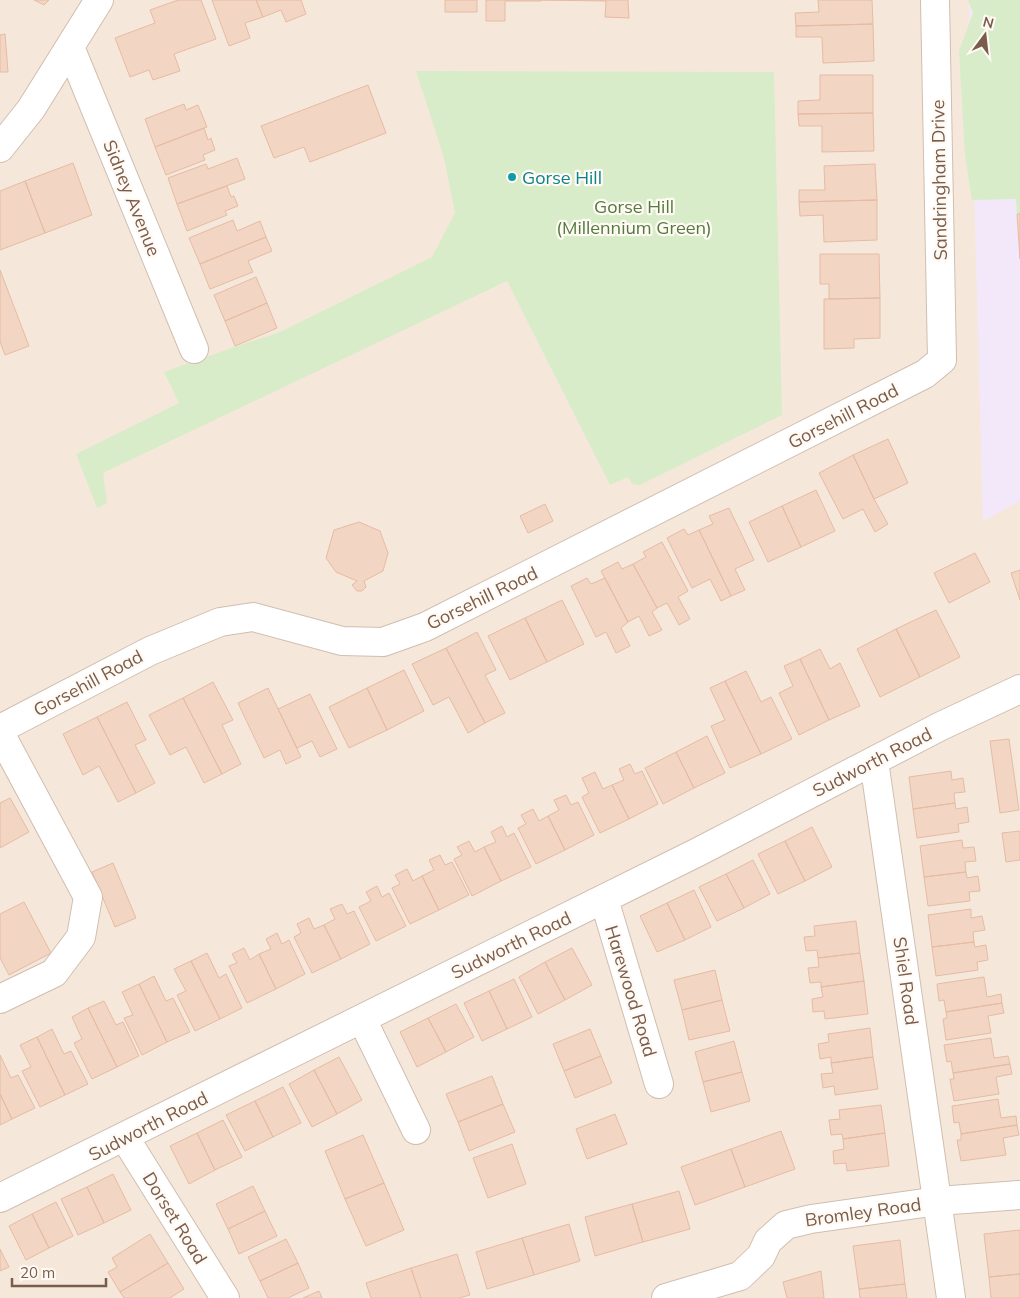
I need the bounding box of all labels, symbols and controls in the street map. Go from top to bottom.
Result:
north arrow [960,10,1010,60]
text: N [981,12,996,33]
street label: Sandringham Drive [926,99,952,261]
street label: Sidney Avenue [98,136,166,260]
place label: Gorse Hill [522,166,602,189]
marker: Gorse Hill [506,171,518,183]
park label: Gorse Hill (Millennium Green) [556,195,712,239]
street label: Gorsehill Road [784,378,902,454]
street label: Gorsehill Road [423,561,541,635]
street label: Gorsehill Road [29,644,147,722]
street label: Sudworth Road [808,722,936,802]
street label: Sudworth Road [447,906,575,984]
street label: Harewood Road [600,922,662,1060]
street label: Shiel Road [888,935,924,1027]
street label: Sudworth Road [84,1086,212,1166]
street label: Dorset Road [138,1168,212,1268]
street label: Bromley Road [803,1192,923,1232]
scale bar [12,1256,106,1288]
text: 20 m [20,1263,55,1282]

